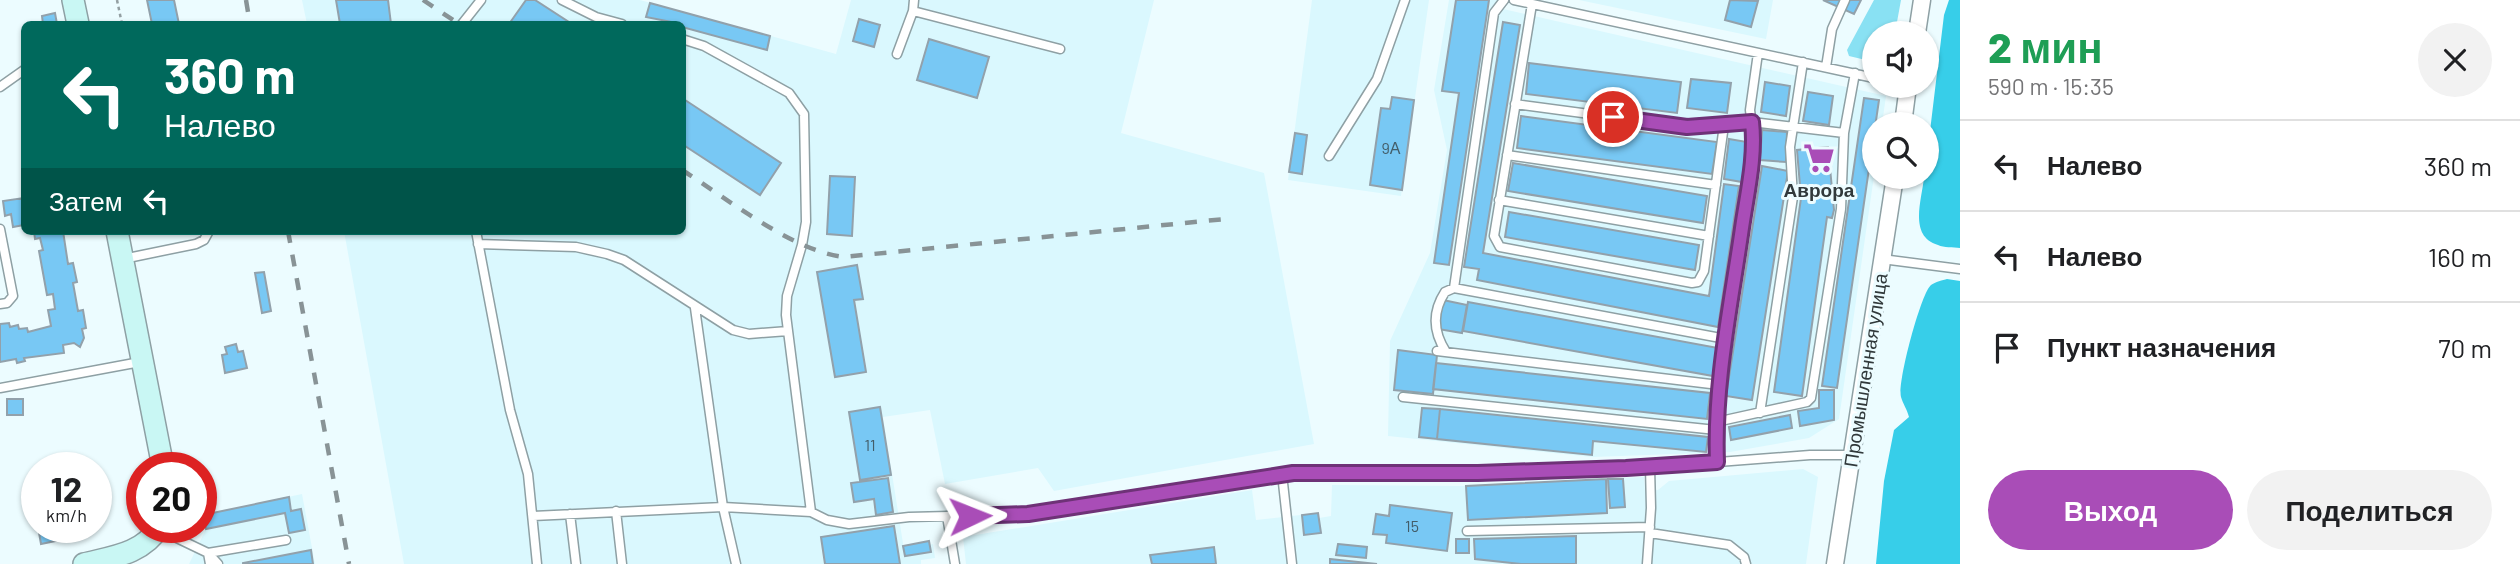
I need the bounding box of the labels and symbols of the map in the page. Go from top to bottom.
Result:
pin [1583,87,1643,147]
house number: 9А [1381,138,1401,157]
supermarket icon: Аврора [1802,141,1836,175]
place label: Аврора [1784,178,1855,201]
street label: Промышленная улица [1838,271,1892,469]
house number: 11 [864,435,876,454]
speed limit sign: 20 [126,452,217,543]
position arrow [933,479,1007,553]
house number: 15 [1405,516,1419,535]

